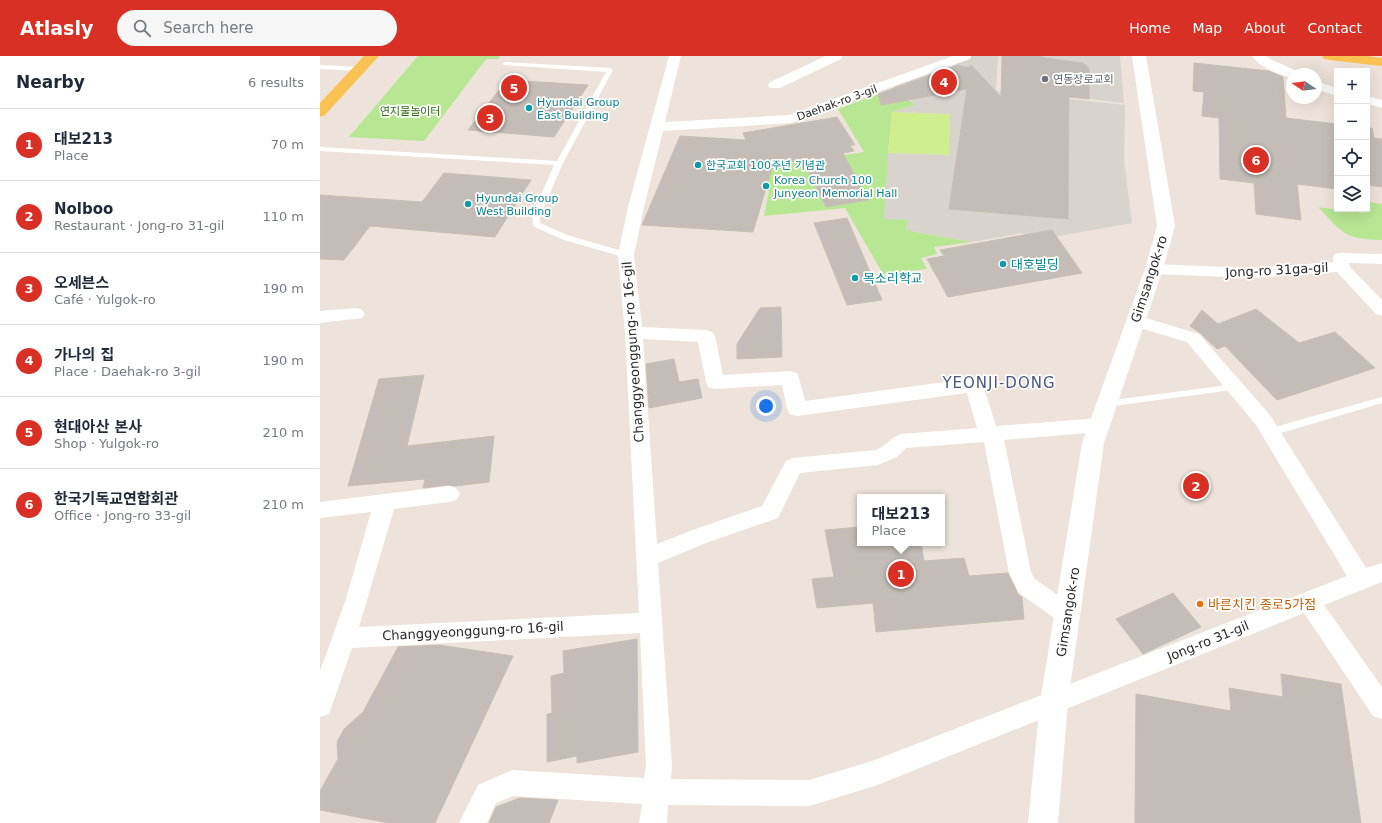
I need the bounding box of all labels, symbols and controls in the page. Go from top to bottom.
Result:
search box [117,10,397,46]
text: Atlasly [20,17,93,39]
icon: search [131,17,153,39]
text: Search here [163,19,253,37]
text: Home [1129,20,1171,36]
text: Map [1193,20,1222,36]
text: About [1244,20,1286,36]
text: Contact [1308,20,1362,36]
pin: 4 [931,67,957,97]
north arrow [1286,68,1322,104]
map controls [1334,68,1370,212]
button: + [1334,68,1370,104]
text: Nearby [16,72,85,92]
pin: 5 [501,73,527,103]
place label: 연동장로교회 [1053,73,1114,86]
marker: 연동장로교회 [1040,74,1050,84]
text: 6 results [248,75,304,90]
street label: Daehak-ro 3-gil [795,82,879,124]
place label: Hyundai Group East Building [537,96,620,122]
pin: 3 [477,103,503,133]
marker: Hyundai Group East Building [524,103,534,113]
button: − [1334,104,1370,140]
park label: 연지물놀이터 [380,105,440,118]
text: 대보213 [54,130,113,148]
text: 1 [24,137,34,152]
text: 70 m [271,137,304,152]
button: locate [1334,140,1370,176]
pin: 6 [1243,145,1269,175]
text: Place [54,148,89,163]
place label: 한국교회 100주년 기념관 [706,159,825,172]
marker: 한국교회 100주년 기념관 [693,160,703,170]
place label: Korea Church 100 Junyeon Memorial Hall [773,174,897,200]
button: layers [1334,176,1370,212]
marker: Korea Church 100 Junyeon Memorial Hall [761,181,771,191]
place label: Hyundai Group West Building [476,192,559,218]
marker: Hyundai Group West Building [463,199,473,209]
text: Nolboo [54,200,113,218]
text: 2 [24,209,34,224]
text: 110 m [262,209,304,224]
text: Restaurant · Jong-ro 31-gil [54,218,224,233]
street label: Gimsangok-ro [1128,233,1170,324]
place label: 대호빌딩 [1011,257,1059,272]
marker: 대호빌딩 [998,259,1008,269]
street label: Jong-ro 31ga-gil [1224,260,1329,280]
street label: Changgyeonggung-ro 16-gil [619,261,647,443]
place label: 목소리학교 [863,271,923,286]
marker: 목소리학교 [850,273,860,283]
text: 오세븐스 [54,274,109,292]
text: 3 [24,281,34,296]
text: 190 m [262,281,304,296]
text: Café · Yulgok-ro [54,292,156,307]
text: 가나의 집 [54,346,114,364]
text: 4 [24,353,34,368]
text: 190 m [262,353,304,368]
text: Place · Daehak-ro 3-gil [54,364,201,379]
district label: YEONJI-DONG [941,374,1056,392]
your location [756,396,776,416]
text: 현대아산 본사 [54,418,142,436]
text: 5 [24,425,34,440]
text: 210 m [262,425,304,440]
text: Shop · Yulgok-ro [54,436,159,451]
pin: 2 [1183,471,1209,501]
text: 한국기독교연합회관 [54,490,178,508]
popup [857,494,945,546]
text: 6 [24,497,34,512]
text: 210 m [262,497,304,512]
text: 대보213 [872,505,930,523]
text: Office · Jong-ro 33-gil [54,508,191,523]
text: Place [872,523,906,538]
pin: 1 [888,559,914,589]
street label: Gimsangok-ro [1053,566,1083,658]
place label: 바른치킨 종로5가점 [1208,597,1316,612]
marker: 바른치킨 종로5가점 [1195,599,1205,609]
street label: Jong-ro 31-gil [1164,618,1251,665]
street label: Changgyeonggung-ro 16-gil [382,619,564,643]

